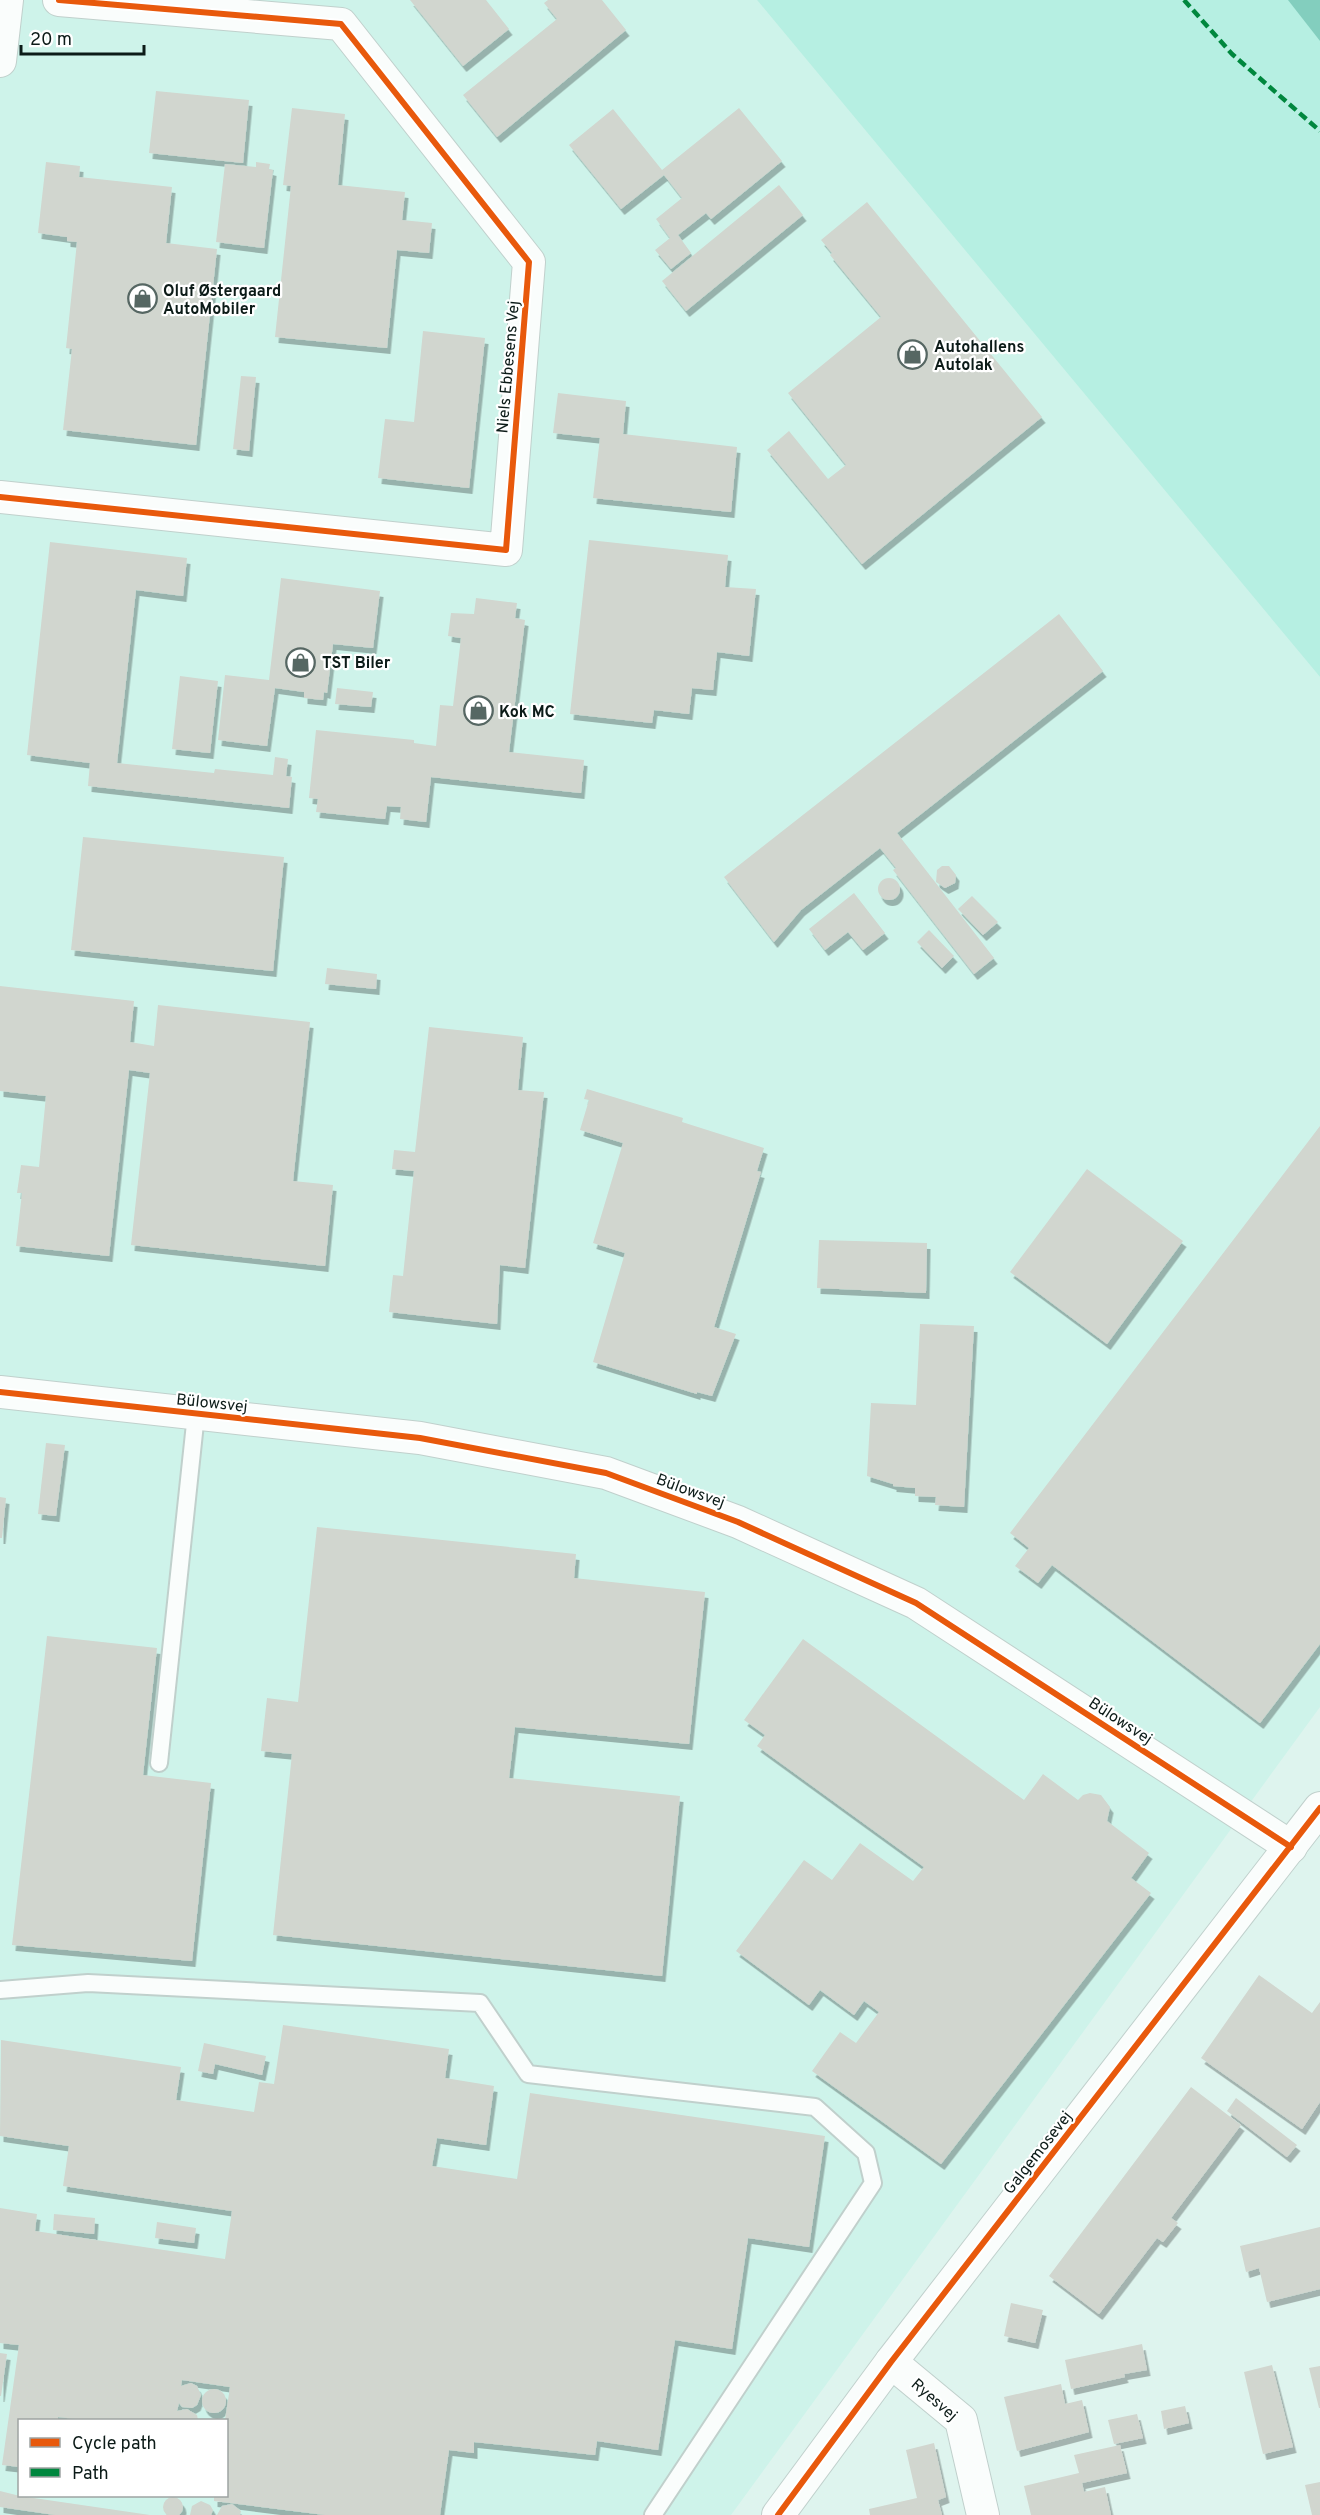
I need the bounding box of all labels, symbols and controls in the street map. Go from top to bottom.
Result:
scale bar [21,18,144,56]
text: 20 m [30,29,72,52]
place label: Oluf Østergaard AutoMobiler [163,282,281,320]
shop icon: Oluf Østergaard AutoMobiler [126,283,158,315]
street label: Niels Ebbesens Vej [493,300,525,434]
place label: Autohallens Autolak [934,338,1024,376]
shop icon: Autohallens Autolak [897,339,929,371]
shop icon: TST Biler [285,646,317,678]
place label: TST Biler [322,654,391,674]
shop icon: Kok MC [462,695,494,727]
place label: Kok MC [499,703,555,723]
street label: Bülowsvej [175,1390,249,1418]
street label: Bülowsvej [653,1470,727,1514]
street label: Bülowsvej [1084,1694,1155,1750]
street label: Galgemosevej [1000,2108,1077,2199]
street label: Ryesvej [906,2375,961,2426]
legend [18,2419,228,2497]
text: Cycle path [72,2433,157,2456]
text: Path [72,2463,109,2486]

